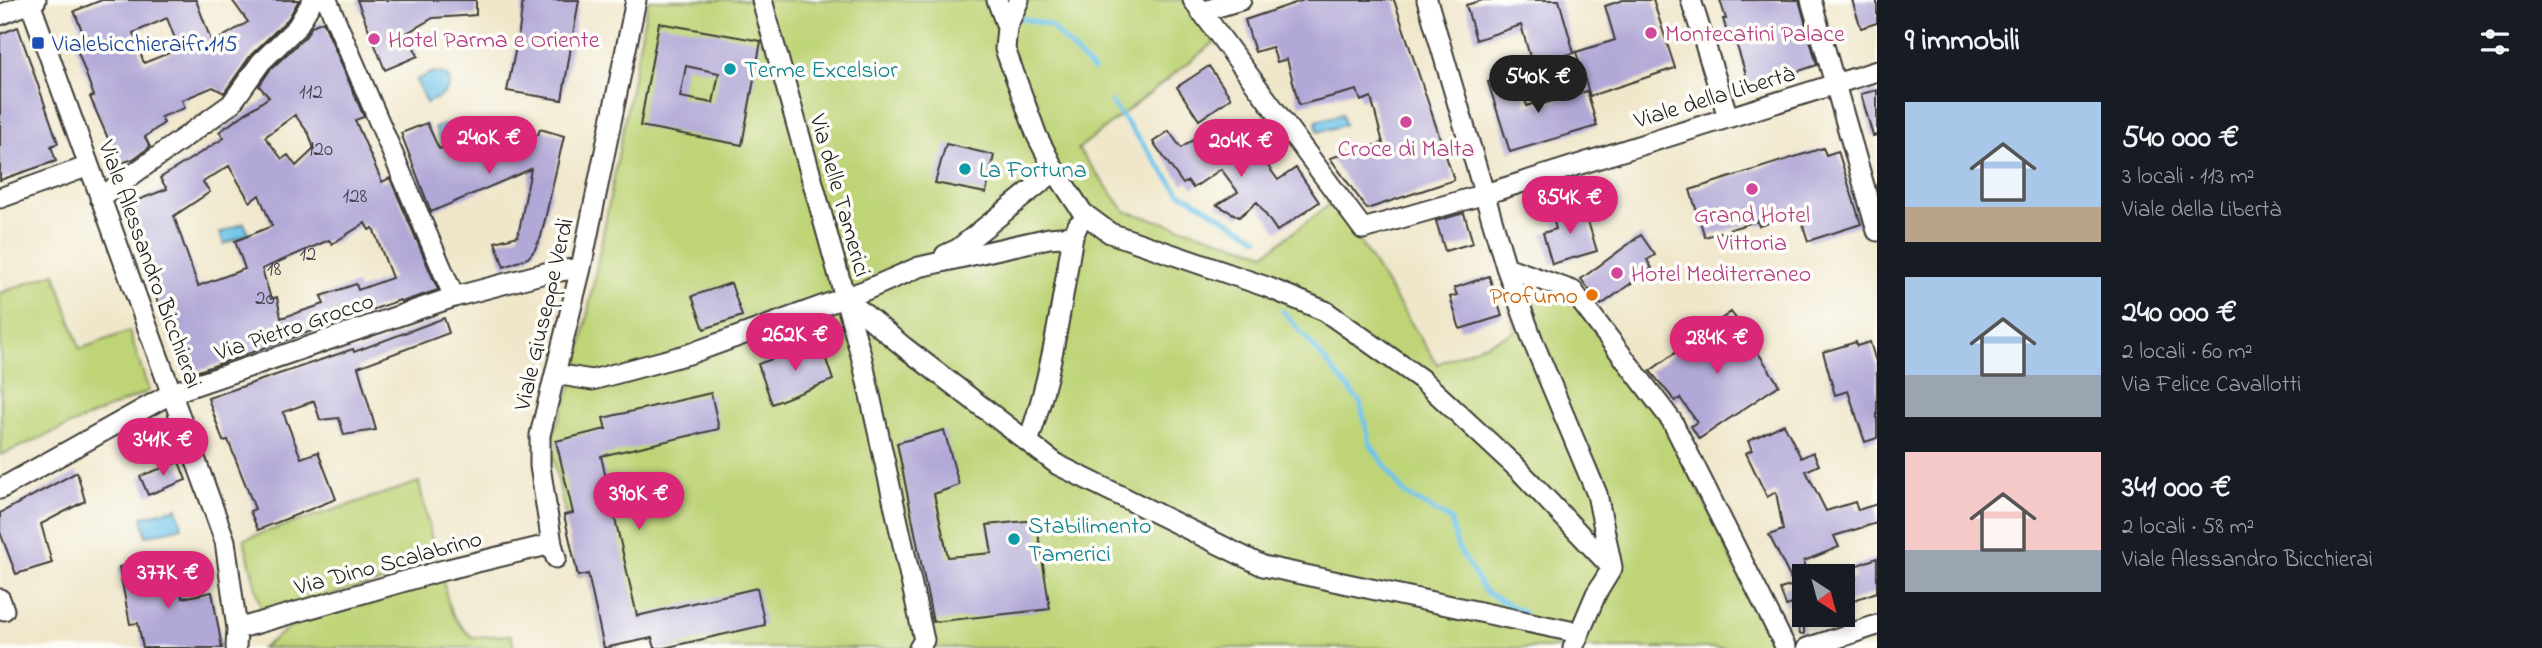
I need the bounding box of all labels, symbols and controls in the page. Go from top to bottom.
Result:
place label: Montecatini Palace [1665,18,1845,53]
text: 9 immobili [1905,20,2020,64]
icon: filters [2476,23,2514,61]
place label: Hotel Parma e Oriente [388,24,600,59]
marker: Montecatini Palace [1643,25,1659,41]
place label: Vialebicchieraifr.115 [51,28,238,63]
marker: Hotel Parma e Oriente [366,31,382,47]
marker: Vialebicchieraifr.115 [30,35,46,51]
place label: Terme Excelsior [744,54,898,89]
pin: 540K € [1481,55,1595,115]
street label: Viale della Libertà [1629,57,1799,140]
marker: Terme Excelsior [722,61,738,77]
text: 540K € [1505,61,1571,94]
house number: 112 [299,78,323,108]
street label: Via delle Tamerici [798,109,879,281]
marker: Croce di Malta [1398,114,1414,130]
pin: 240K € [432,116,546,176]
text: 540 000 € [2122,117,2239,161]
pin: 204K € [1184,120,1298,179]
text: 240K € [457,122,521,155]
text: 204K € [1209,125,1273,158]
icon: home [1961,130,2045,214]
place label: Croce di Malta [1338,133,1474,168]
street label: Viale Alessandro Bicchierai [87,135,210,394]
house number: 120 [307,135,333,165]
place label: La Fortuna [979,154,1087,189]
marker: La Fortuna [957,161,973,177]
text: 3 locali · 113 m² [2122,161,2255,194]
pin: 854K € [1513,176,1627,236]
marker: Grand Hotel Vittoria [1744,181,1760,197]
house number: 128 [343,182,368,212]
text: 854K € [1538,182,1602,215]
text: Viale della Libertà [2122,194,2281,227]
place label: Grand Hotel Vittoria [1694,199,1810,262]
street label: Viale Giuseppe Verdi [506,215,585,415]
house number: 12 [299,240,317,270]
house number: 18 [267,255,281,285]
place label: Hotel Mediterraneo [1631,258,1811,293]
marker: Hotel Mediterraneo [1609,265,1625,281]
place label: Profumo [1490,280,1578,315]
house number: 20 [255,284,275,314]
street label: Via Pietro Grocco [210,285,379,372]
marker: Profumo [1584,287,1600,303]
text: 240 000 € [2122,292,2237,336]
icon: home [1961,305,2045,389]
pin: 262K € [738,314,852,373]
pin: 284K € [1660,316,1774,376]
text: 262K € [762,319,828,352]
text: 284K € [1686,322,1748,355]
text: 2 locali · 60 m² [2122,336,2253,369]
text: Via Felice Cavallotti [2122,369,2301,402]
pin: 341K € [106,419,220,478]
text: 341K € [133,424,193,457]
text: 341 000 € [2122,467,2231,511]
pin: 390K € [582,472,696,532]
text: 390K € [609,478,669,511]
icon: home [1961,480,2045,564]
place label: Stabilimento Tamerici [1028,510,1152,573]
text: 2 locali · 58 m² [2122,511,2254,544]
street label: Via Dino Scalabrino [290,523,486,607]
marker: Stabilimento Tamerici [1006,531,1022,547]
text: Viale Alessandro Bicchierai [2122,544,2373,577]
pin: 377K € [111,552,225,611]
text: 377K € [137,557,199,590]
north arrow [1792,564,1855,626]
map controls [1792,564,1855,627]

